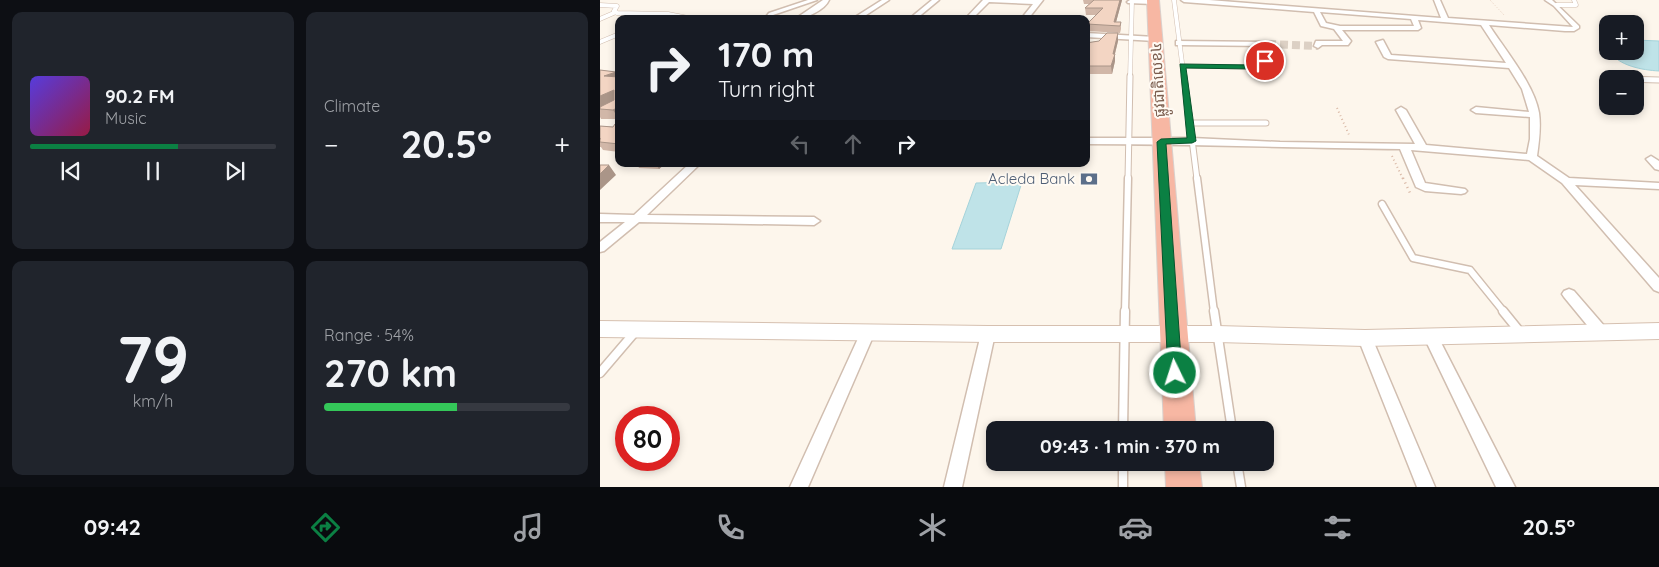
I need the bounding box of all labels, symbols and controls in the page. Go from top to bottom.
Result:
map controls [1599,15,1644,115]
button: + [1599,15,1644,60]
text: 170 m [718,32,814,76]
icon: right [635,35,700,100]
pin [1244,40,1286,82]
street label: ផ្លូវជាតិលេខ៤ [1146,42,1173,118]
icon: arrive [1251,47,1279,75]
button: − [1599,70,1644,115]
text: Turn right [718,75,815,103]
text: 90.2 FM [105,84,175,108]
text: Climate [324,96,380,116]
text: Music [105,108,147,128]
text: 20.5° [401,120,492,168]
text: − [324,127,339,162]
text: + [554,127,570,162]
icon: left [786,130,814,158]
icon: ahead [839,130,867,158]
icon: right [892,130,920,158]
icon: previous [57,157,85,185]
icon: pause [139,157,167,185]
icon: next [221,157,249,185]
place label: Acleda Bank [988,169,1075,188]
bank icon: Acleda Bank [1079,169,1099,189]
text: 79 [117,318,189,399]
text: Range · 54% [324,325,414,345]
position arrow [1148,346,1200,398]
text: 270 km [324,349,457,397]
text: km/h [133,391,173,411]
speed limit sign: 80 [615,406,680,471]
text: 09:43 · 1 min · 370 m [1040,434,1220,458]
icon: directions [308,510,343,545]
icon: music [511,510,546,545]
icon: phone [713,510,748,545]
icon: climate [915,510,950,545]
icon: car [1118,510,1153,545]
icon: filters [1320,510,1355,545]
text: 09:42 [84,513,141,541]
text: 20.5° [1522,513,1575,541]

